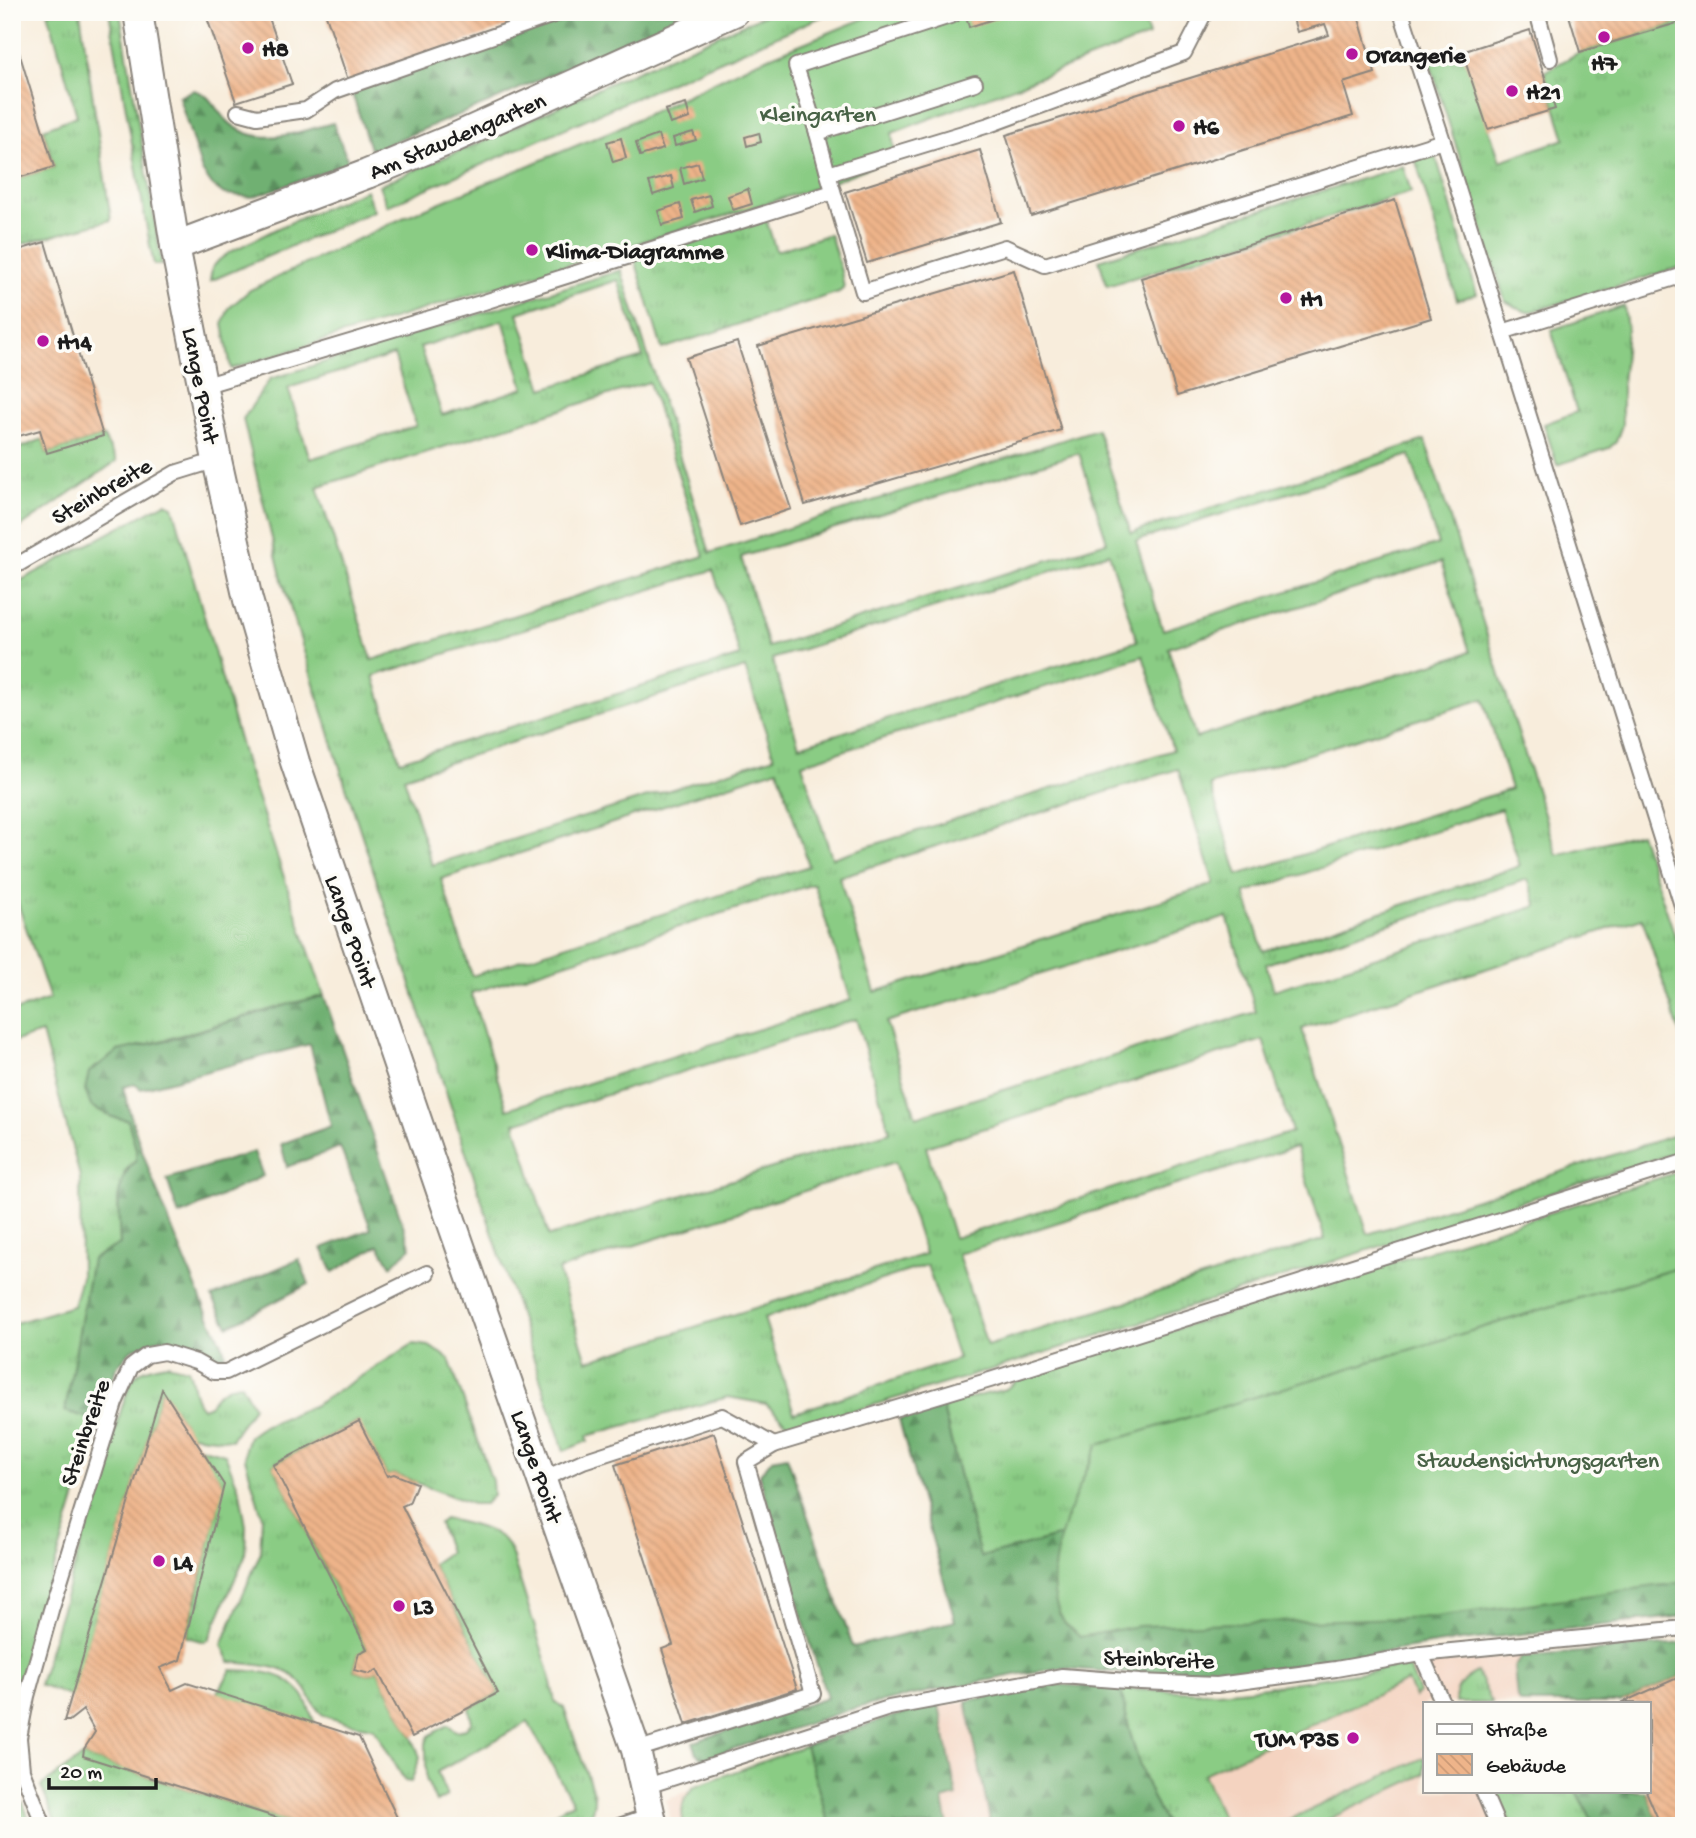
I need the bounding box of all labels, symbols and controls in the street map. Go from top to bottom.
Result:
marker: H7 [1596,29,1612,45]
place label: H8 [262,37,289,66]
marker: H8 [240,40,256,56]
place label: Orangerie [1366,43,1467,72]
marker: Orangerie [1344,46,1360,62]
place label: H7 [1591,51,1619,80]
place label: H21 [1526,80,1561,109]
marker: H21 [1504,83,1520,99]
street label: Am Staudengarten [366,88,552,189]
park label: Kleingarten [760,102,877,131]
place label: H6 [1193,115,1220,144]
marker: H6 [1171,118,1187,134]
place label: Klima-Diagramme [545,239,725,268]
marker: Klima-Diagramme [524,242,540,258]
place label: H1 [1300,287,1323,316]
marker: H1 [1278,290,1294,306]
street label: Lange Point [173,325,224,448]
place label: H14 [57,330,92,359]
marker: H14 [35,333,51,349]
street label: Steinbreite [47,452,159,533]
street label: Lange Point [316,872,382,994]
street label: Steinbreite [56,1375,119,1490]
street label: Lange Point [502,1407,568,1529]
park label: Staudensichtungsgarten [1417,1448,1660,1477]
place label: L4 [173,1550,194,1579]
marker: L4 [151,1553,167,1569]
place label: L3 [413,1595,434,1624]
marker: L3 [391,1598,407,1614]
street label: Steinbreite [1103,1645,1215,1678]
legend [1423,1702,1650,1792]
text: Straße [1486,1720,1548,1745]
place label: TUM P35 [1253,1727,1339,1756]
marker: TUM P35 [1345,1730,1361,1746]
scale bar [49,1747,156,1791]
text: Gebäude [1486,1756,1567,1781]
text: 20 m [60,1762,102,1787]

